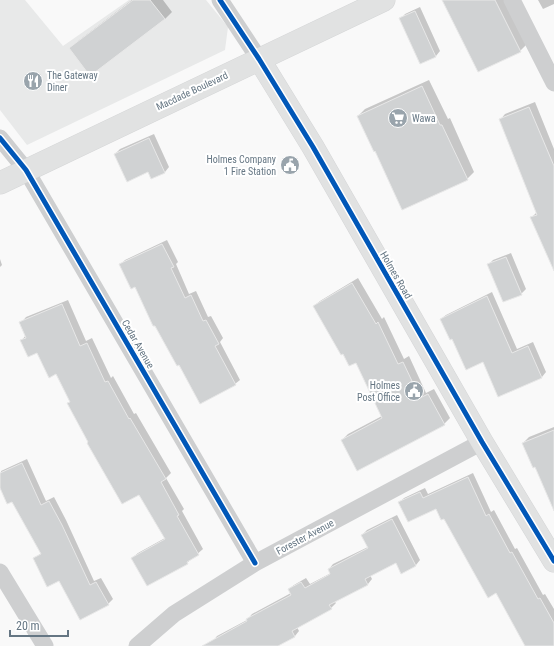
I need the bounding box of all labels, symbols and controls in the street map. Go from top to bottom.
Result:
restaurant icon: The Gateway Diner [22,70,44,92]
place label: The Gateway Diner [47,70,98,93]
street label: Macdade Boulevard [154,70,230,112]
supermarket icon: Wawa [387,107,409,129]
place label: Wawa [412,113,436,124]
place label: Holmes Company 1 Fire Station [206,154,276,177]
public building icon: Holmes Company 1 Fire Station [279,154,301,176]
street label: Holmes Road [378,249,414,301]
street label: Cedar Avenue [120,318,156,371]
place label: Holmes Post Office [357,380,400,403]
public building icon: Holmes Post Office [403,380,425,402]
street label: Forester Avenue [274,517,336,557]
scale bar [10,612,68,638]
text: 20 m [16,619,40,633]

